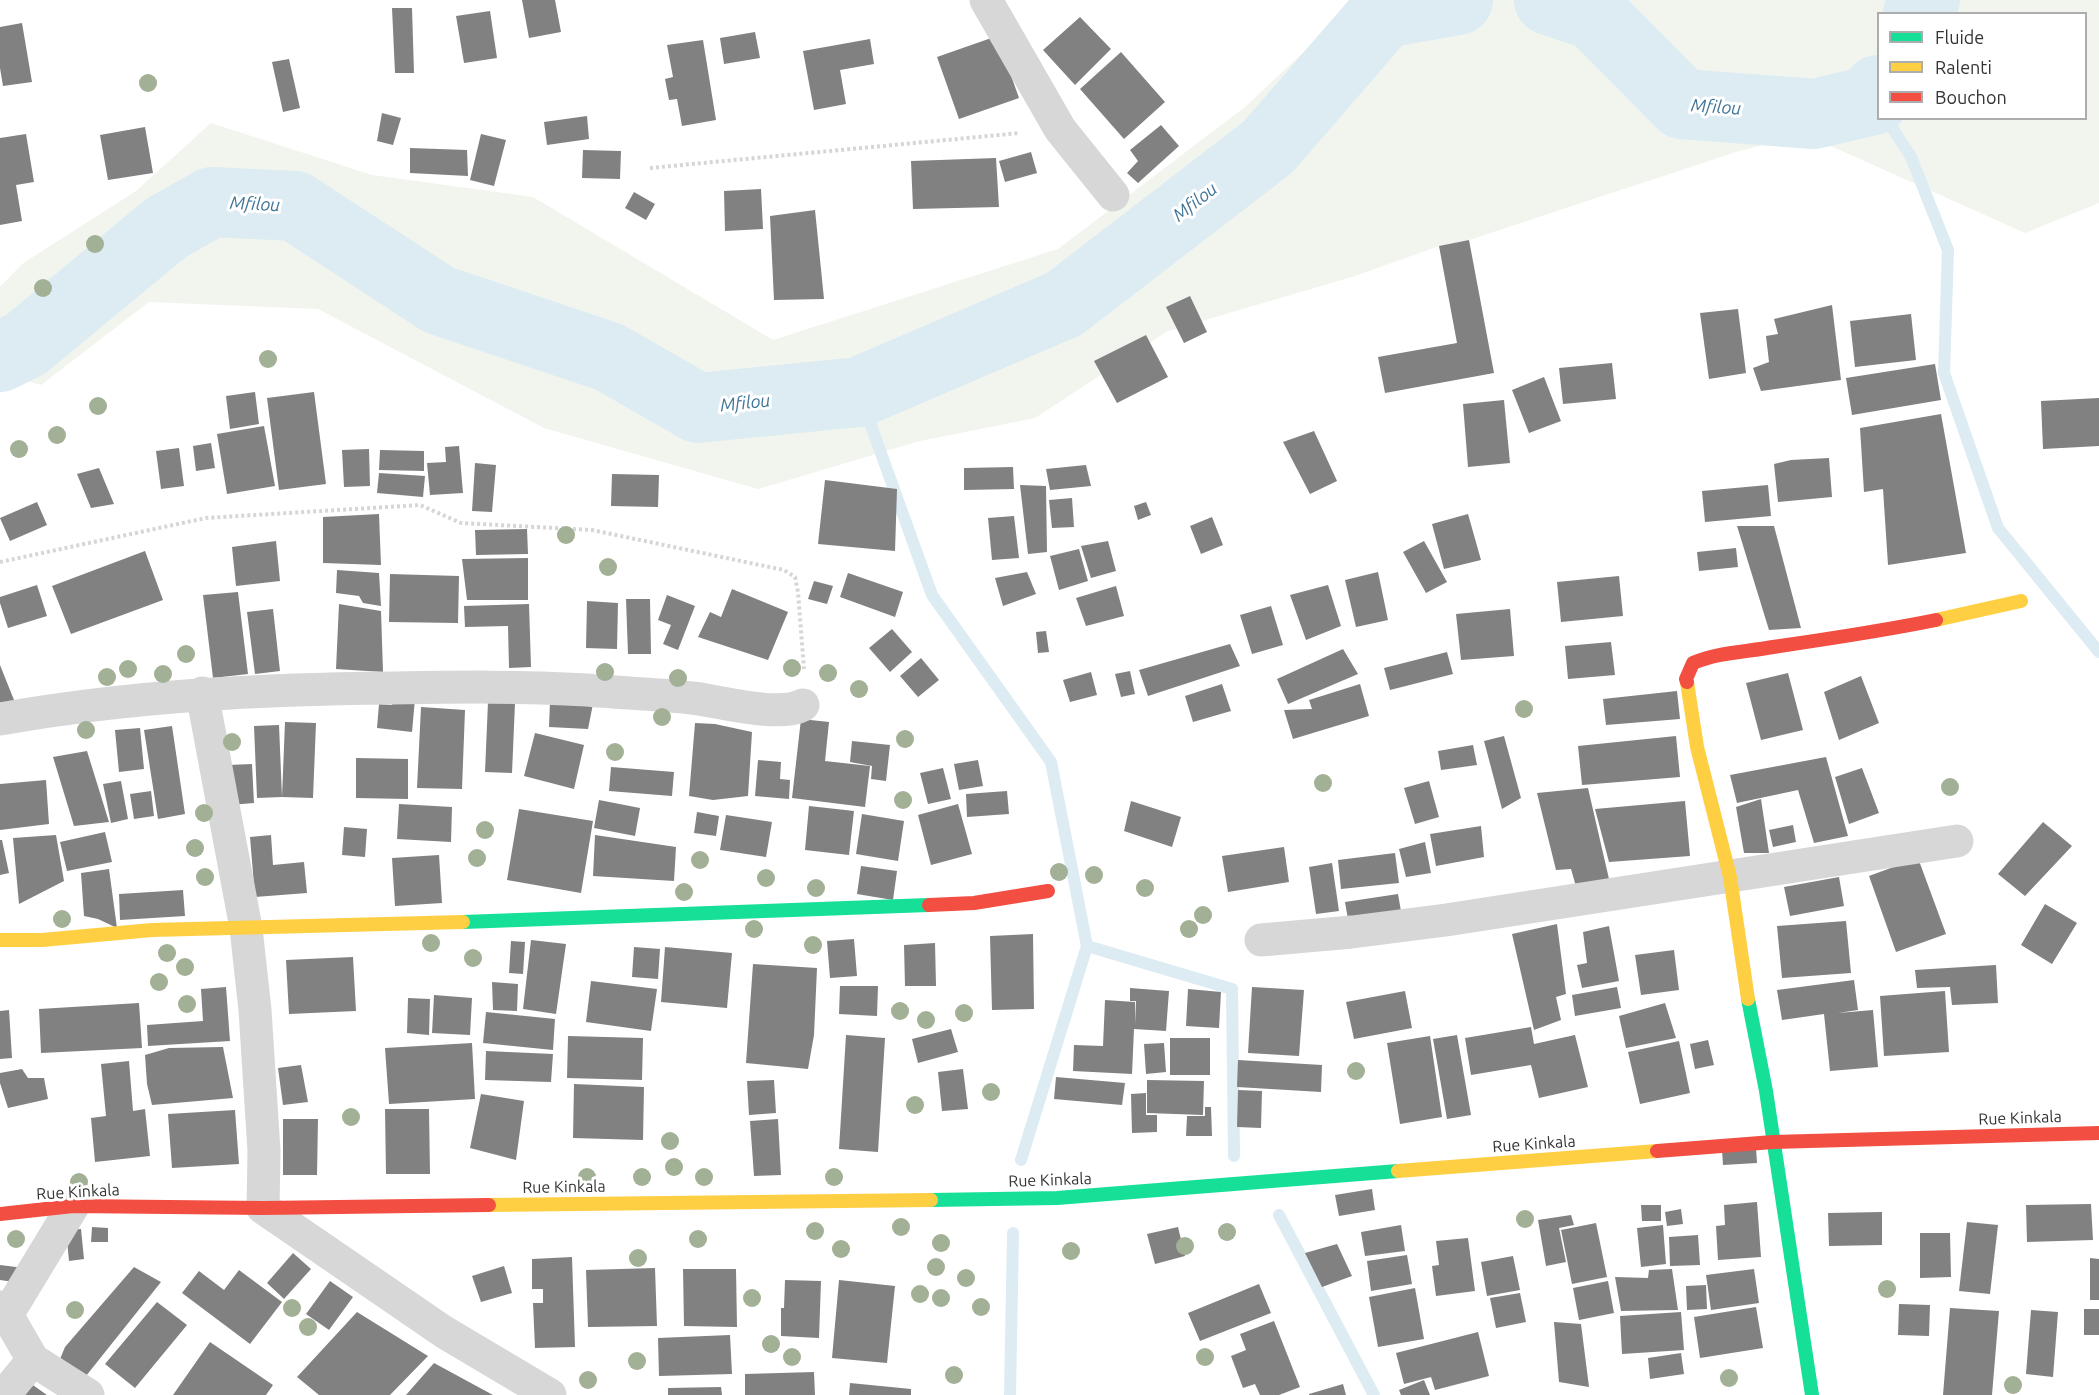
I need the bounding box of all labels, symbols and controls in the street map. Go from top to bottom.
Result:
legend [1877,12,2087,120]
text: Fluide [1935,27,1984,47]
text: Ralenti [1935,57,1992,77]
text: Bouchon [1935,87,2007,107]
water label: Mfilou [1690,94,1742,120]
water label: Mfilou [1169,178,1221,226]
water label: Mfilou [229,192,281,216]
water label: Mfilou [719,390,771,416]
street label: Rue Kinkala [1978,1107,2062,1129]
street label: Rue Kinkala [1492,1132,1576,1156]
street label: Rue Kinkala [1008,1169,1092,1191]
street label: Rue Kinkala [522,1177,606,1197]
street label: Rue Kinkala [36,1180,120,1204]

